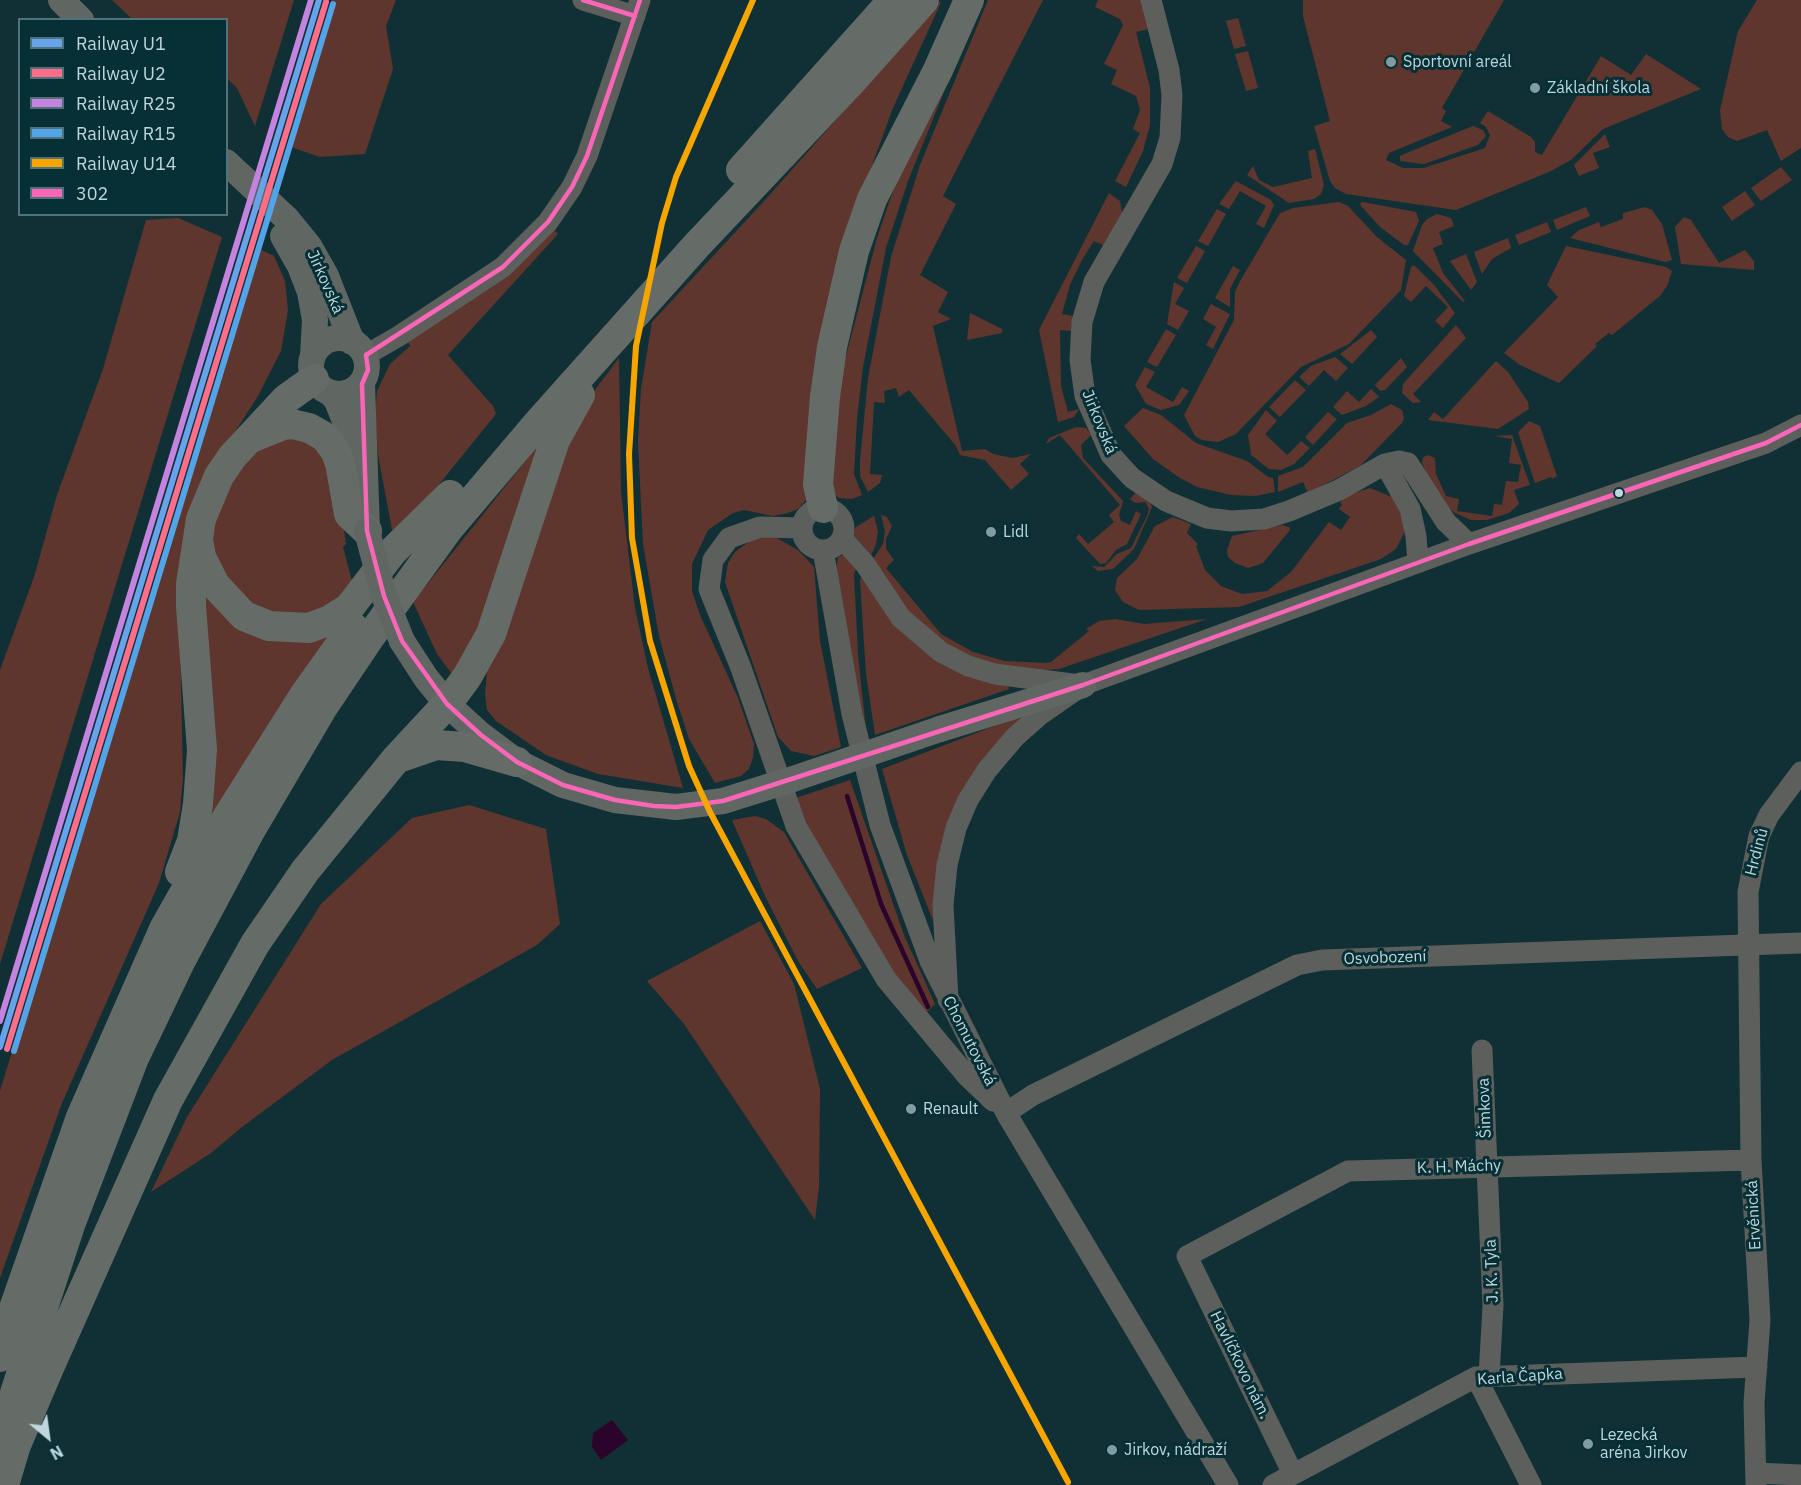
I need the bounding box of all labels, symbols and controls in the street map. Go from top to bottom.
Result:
legend [18,18,228,216]
text: Railway U1 [76,32,166,55]
place label: Sportovní areál [1403,52,1512,72]
marker: Sportovní areál [1384,55,1398,69]
text: Railway U2 [76,62,166,85]
place label: Základní škola [1547,78,1650,98]
marker: Základní škola [1528,81,1542,95]
text: Railway R25 [76,92,176,115]
text: Railway R15 [76,122,176,145]
text: Railway U14 [76,152,176,175]
text: 302 [76,182,108,205]
street label: Jirkovská [302,247,348,317]
street label: Jirkovská [1077,387,1121,457]
unlabelled marker [1613,487,1625,499]
place label: Lidl [1003,522,1029,542]
marker: Lidl [984,525,998,539]
street label: Hrdinů [1741,826,1773,878]
street label: Osvobození [1343,947,1427,969]
street label: Chomutovská [938,993,1000,1089]
street label: Šimkova [1474,1077,1496,1139]
place label: Renault [923,1099,978,1119]
marker: Renault [904,1102,918,1116]
street label: K. H. Máchy [1416,1156,1502,1178]
street label: Ervěnická [1743,1180,1765,1250]
street label: J. K. Tyla [1481,1239,1503,1303]
street label: Havlíčkovo nám. [1206,1308,1274,1422]
street label: Karla Čapka [1477,1364,1563,1390]
north arrow [18,1407,78,1467]
place label: Lezecká aréna Jirkov [1600,1425,1687,1463]
marker: Lezecká aréna Jirkov [1581,1437,1595,1451]
place label: Jirkov, nádraží [1124,1440,1227,1460]
text: N [47,1441,67,1464]
marker: Jirkov, nádraží [1105,1443,1119,1457]

